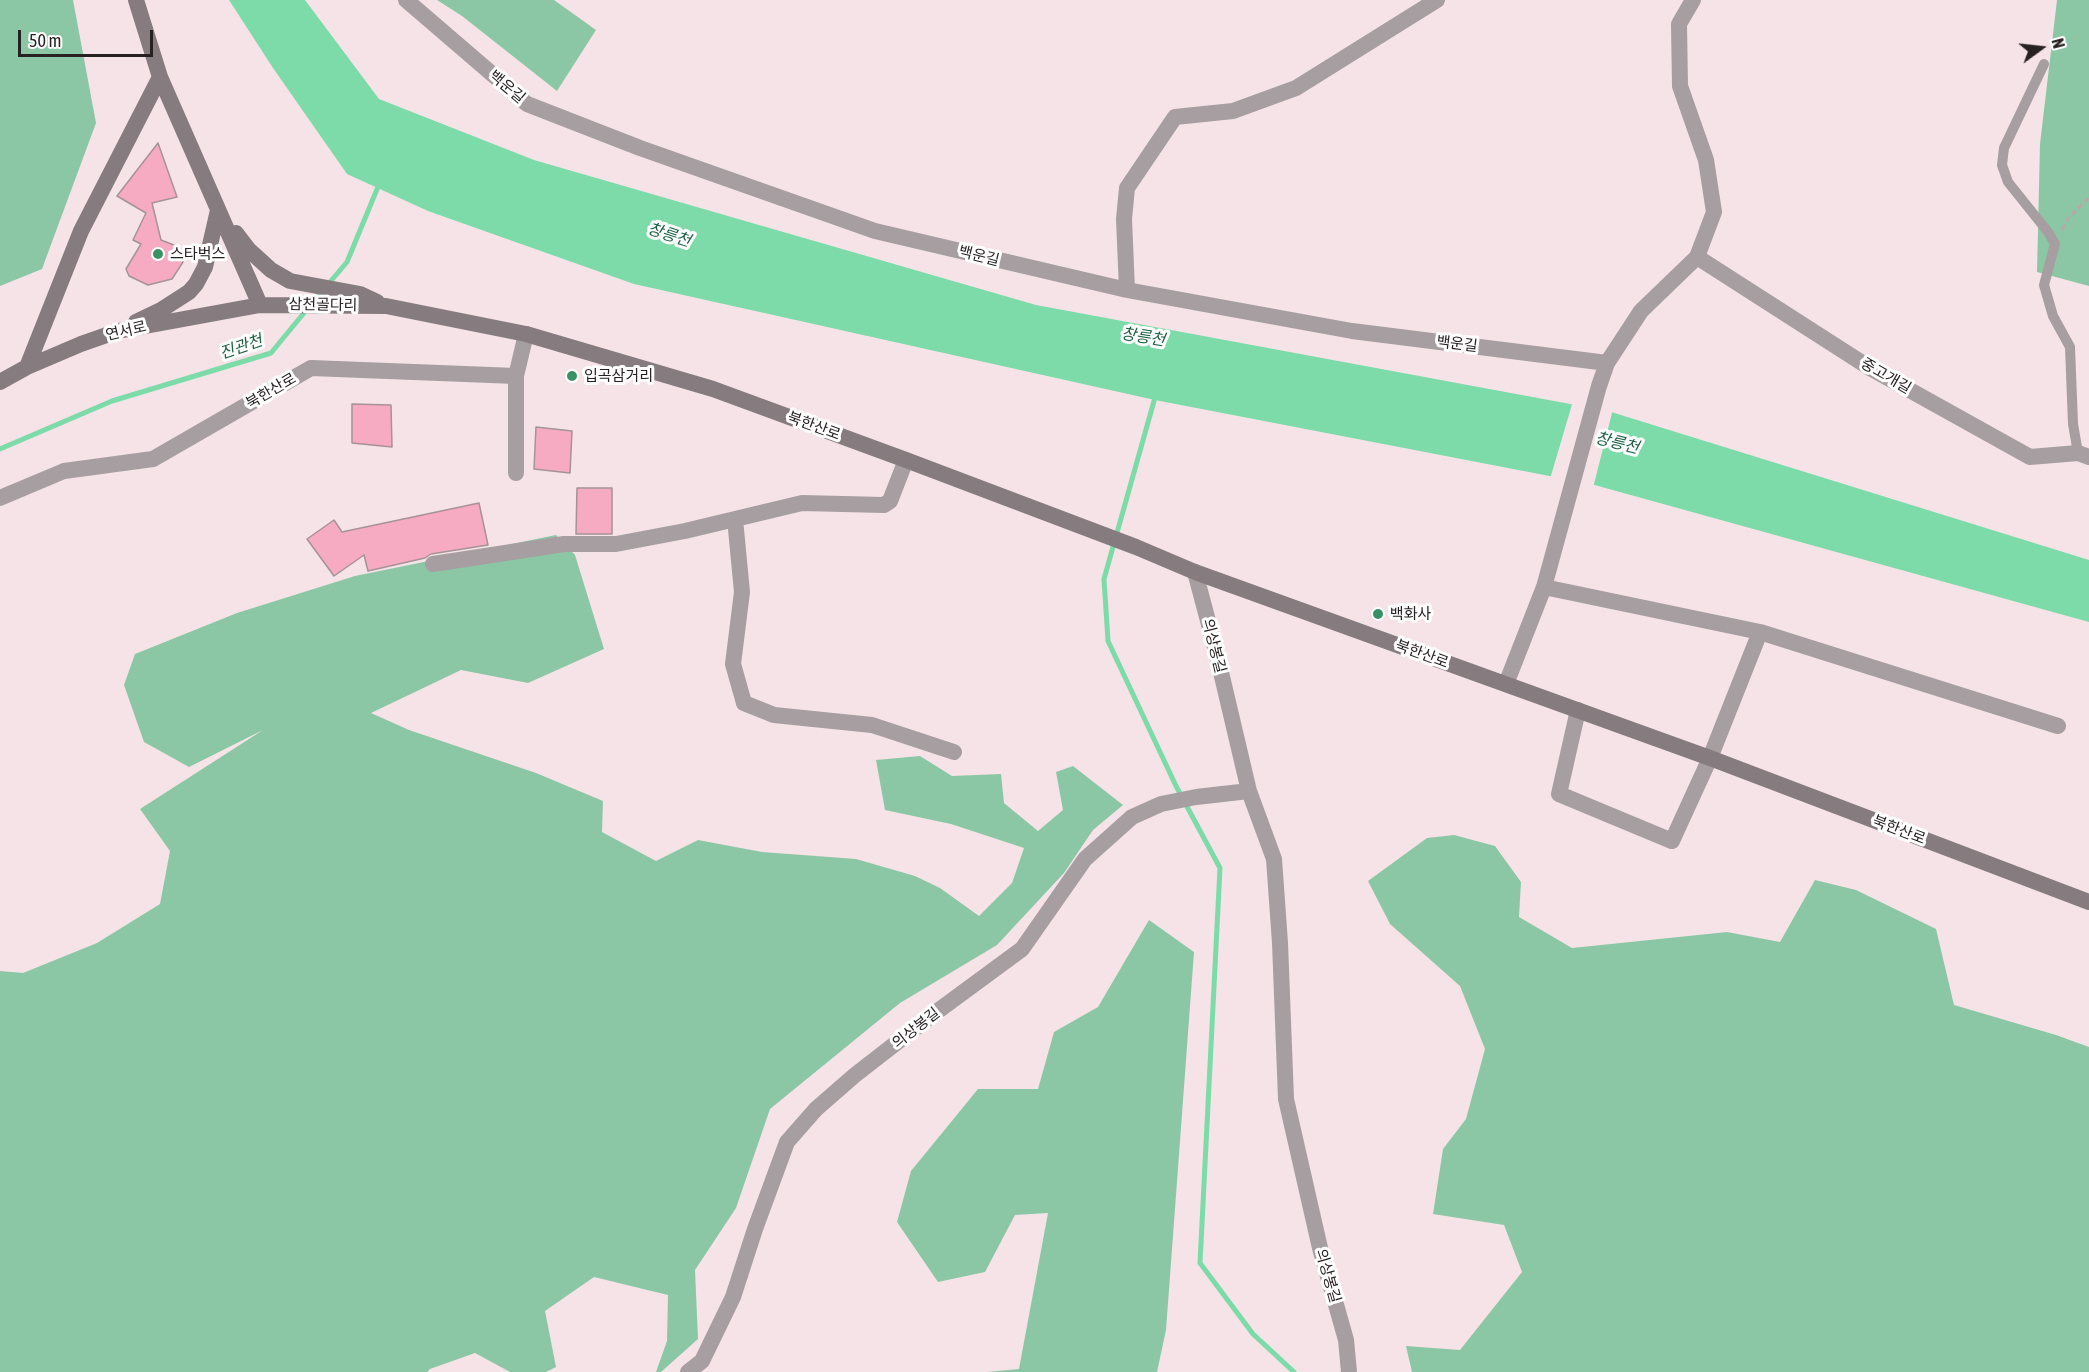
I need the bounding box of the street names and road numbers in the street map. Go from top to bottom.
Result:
street label: 백운길 [485,67,529,107]
street label: 백운길 [957,242,1001,270]
street label: 삼천골다리 [288,295,358,315]
street label: 연서로 [104,318,148,344]
street label: 백운길 [1435,333,1479,355]
street label: 중고개길 [1858,354,1914,398]
street label: 북한산로 [243,369,299,413]
street label: 북한산로 [785,408,843,444]
street label: 의상봉길 [1199,617,1229,675]
street label: 북한산로 [1393,636,1451,672]
street label: 북한산로 [1870,812,1928,848]
street label: 의상봉길 [889,1004,943,1052]
street label: 의상봉길 [1312,1247,1344,1305]

